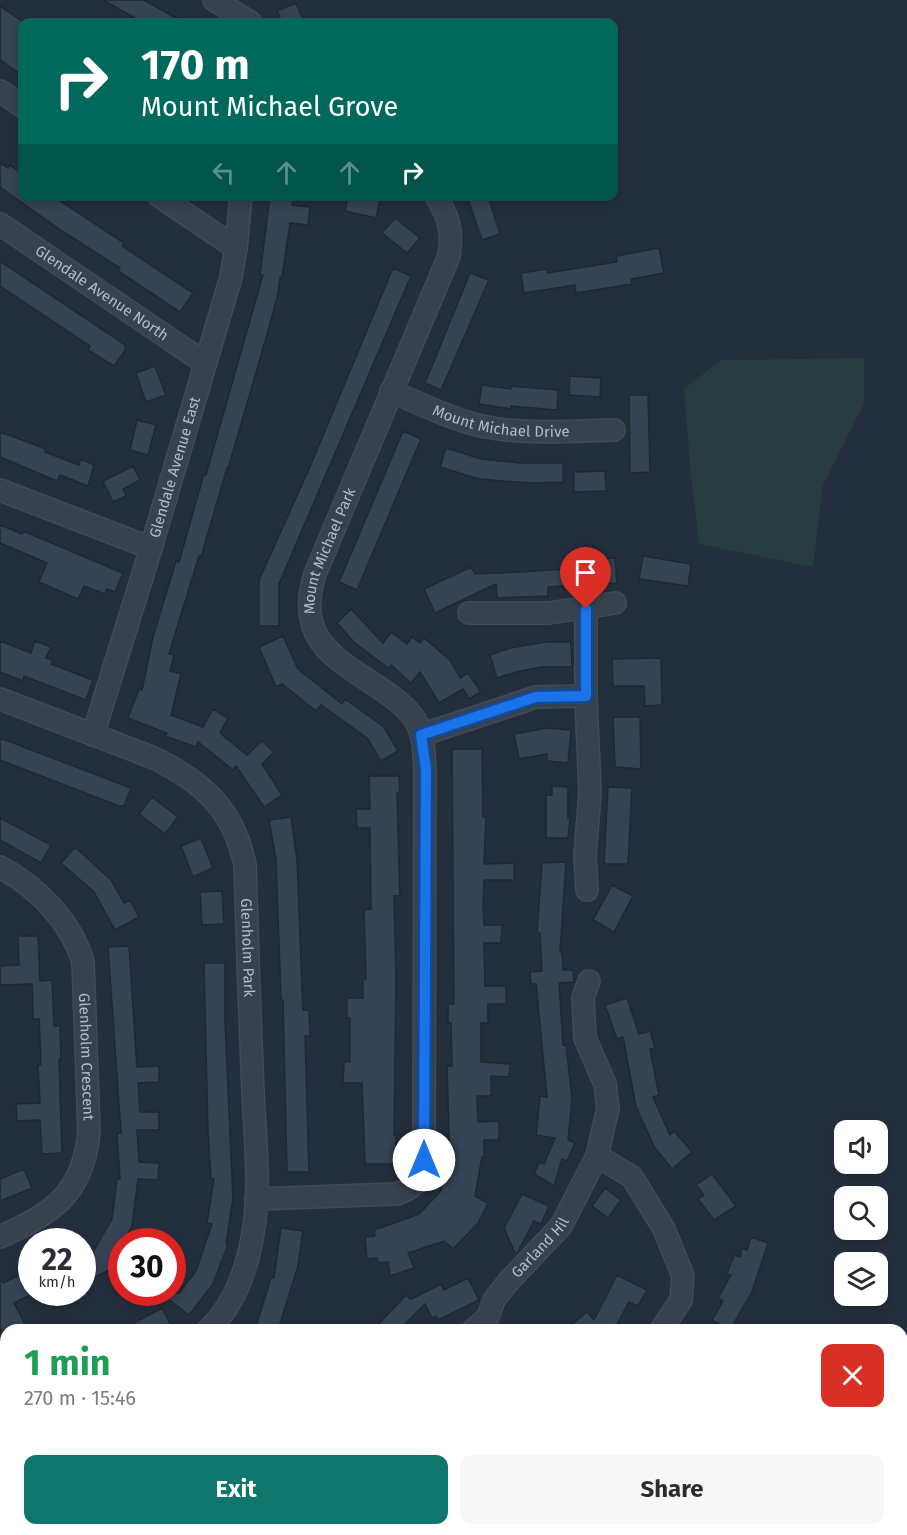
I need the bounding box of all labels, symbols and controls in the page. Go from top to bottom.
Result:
text: 170 m [141,40,250,90]
icon: right [42,42,120,120]
text: Mount Michael Grove [141,91,398,123]
icon: left [207,156,240,189]
icon: ahead [270,156,303,189]
icon: ahead [333,156,366,189]
icon: right [396,156,429,189]
street label: Glendale Avenue North [32,241,172,345]
street label: Glendale Avenue East [145,394,204,540]
street label: Mount Michael Drive [430,401,570,441]
street label: Mount Michael Park [300,485,359,615]
pin [560,547,611,609]
icon: arrive [569,556,602,589]
street label: Glenholm Park [237,898,258,998]
street label: Glenholm Crescent [75,993,98,1121]
map controls [834,1120,888,1306]
button: sound [834,1120,888,1174]
position arrow [392,1128,456,1192]
button: search [834,1186,888,1240]
street label: Garland Hil [508,1214,573,1282]
speed limit sign: 30 [108,1228,186,1306]
text: 22 [41,1242,73,1278]
button: layers [834,1252,888,1306]
text: km/h [38,1273,76,1291]
text: 1 min [24,1341,111,1385]
button: close [821,1344,884,1407]
text: 270 m · 15:46 [24,1386,136,1410]
button: Exit [24,1455,448,1524]
button: Share [460,1455,884,1524]

